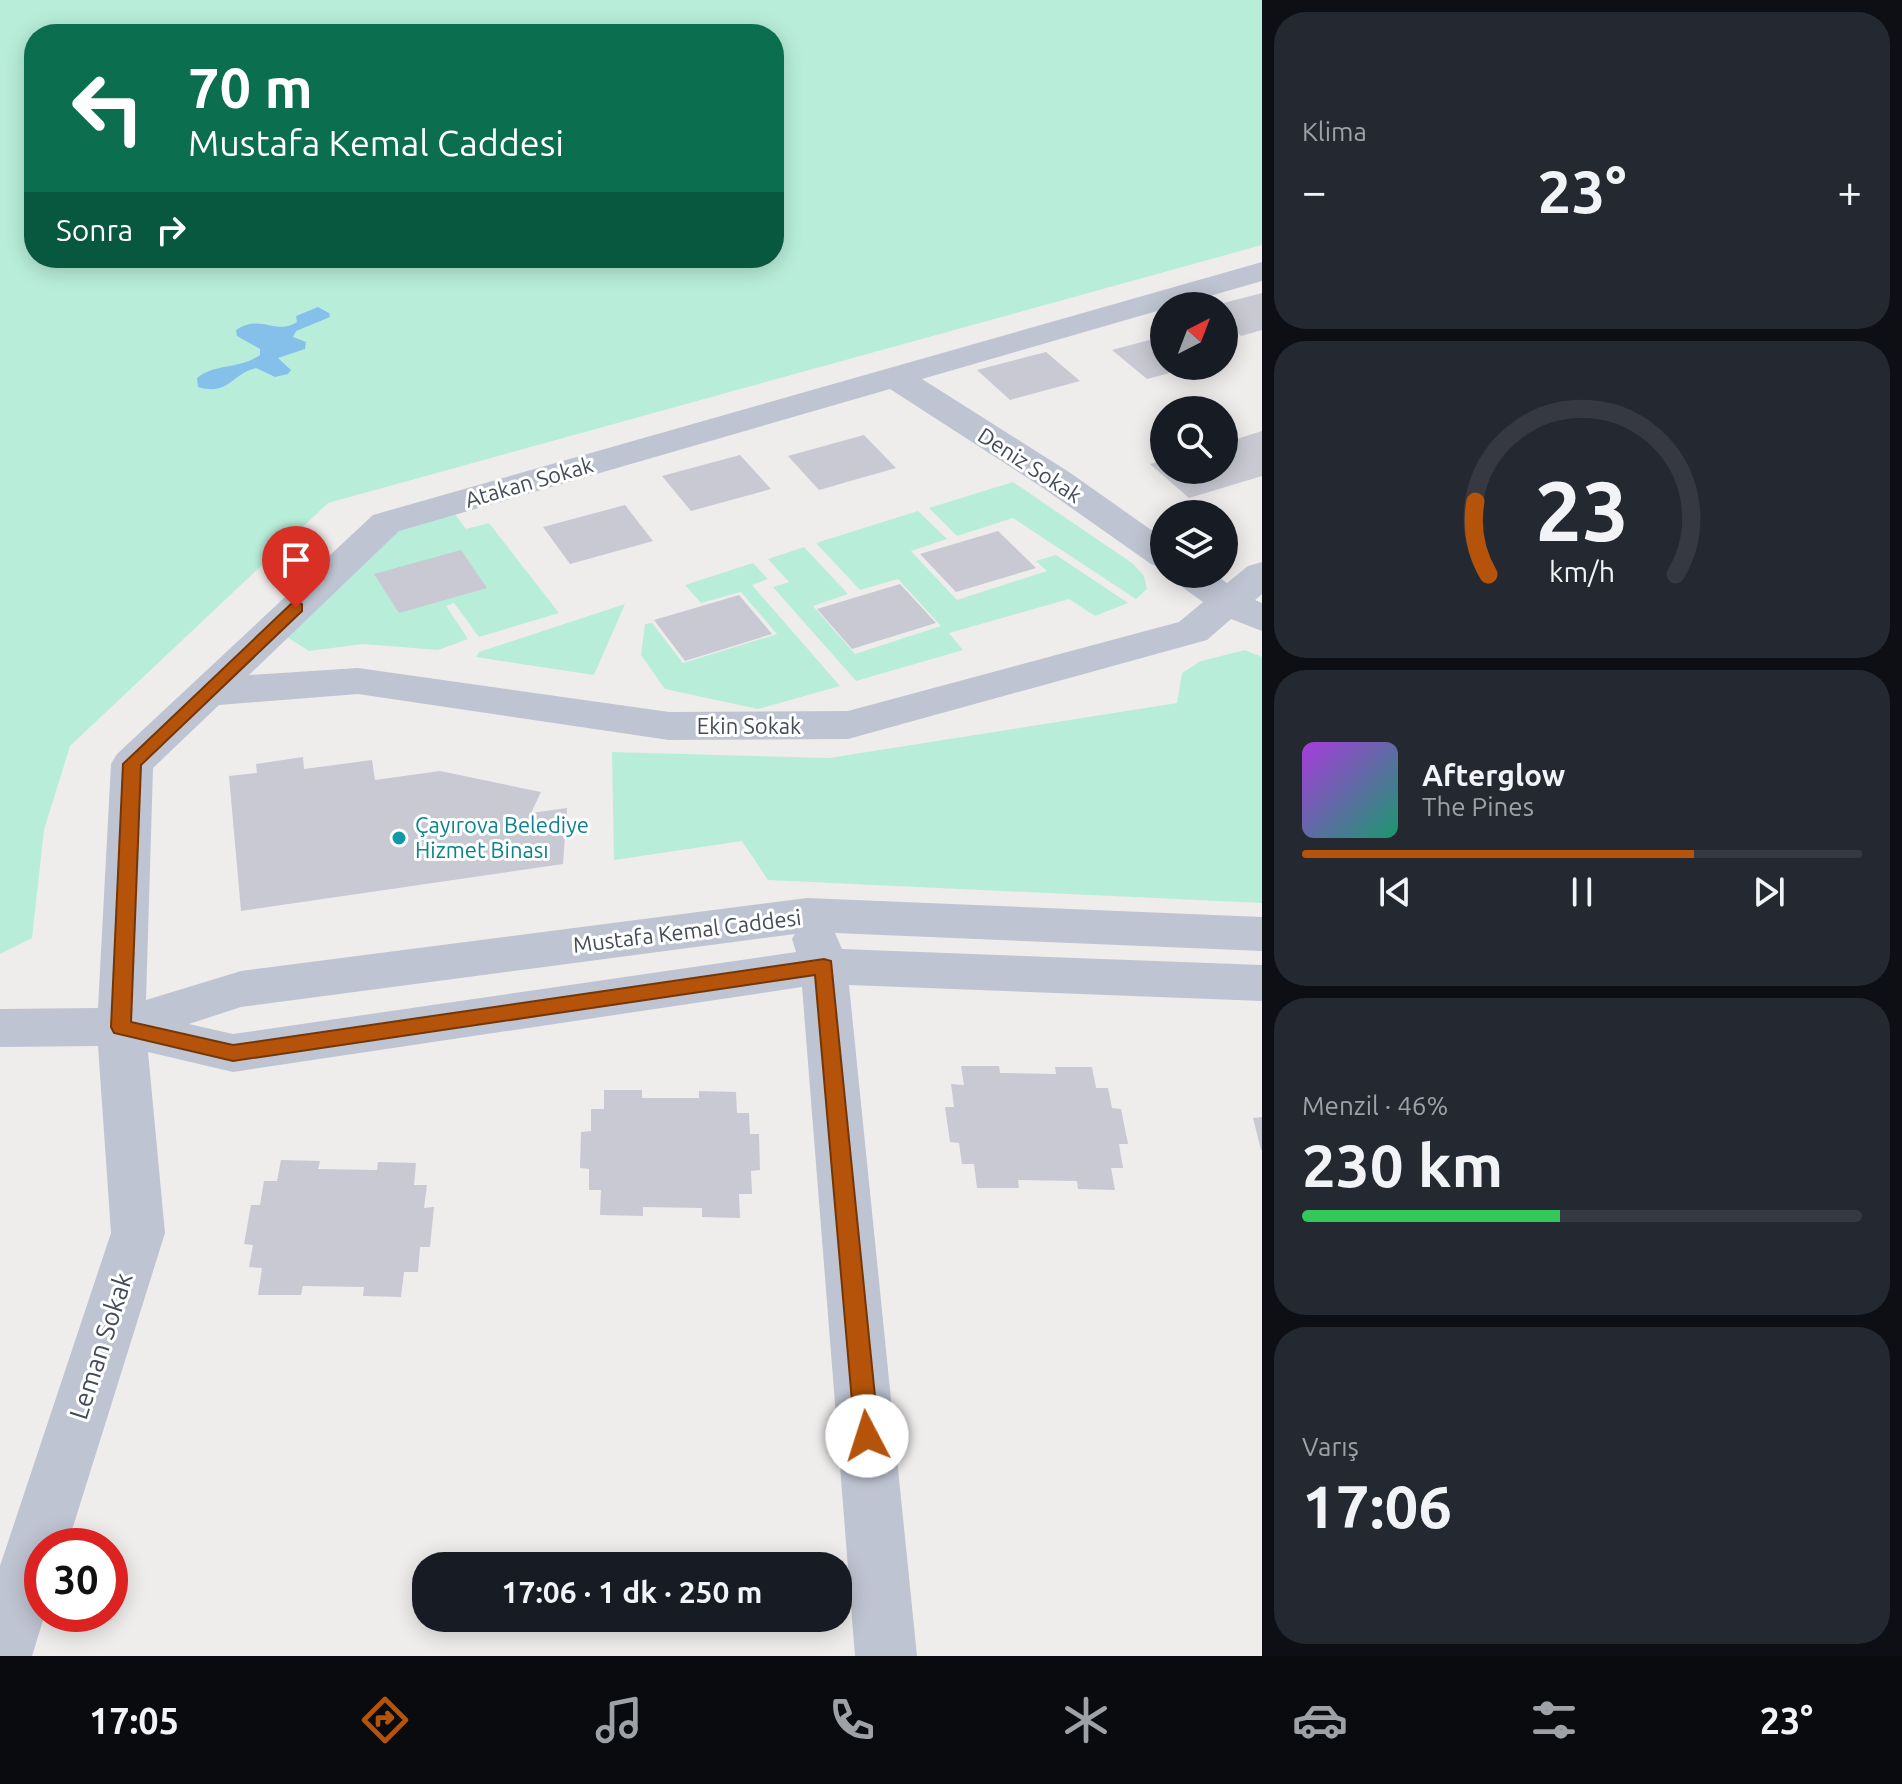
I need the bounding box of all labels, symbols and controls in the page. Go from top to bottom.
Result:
icon: left [56,56,160,160]
text: 70 m [188,56,313,119]
text: Klima [1302,117,1367,146]
text: Mustafa Kemal Caddesi [188,122,564,163]
text: 23° [1538,157,1626,224]
text: − [1302,166,1327,215]
text: + [1837,166,1862,215]
icon: right [149,208,193,252]
text: Sonra [56,213,133,247]
north arrow [1150,292,1238,380]
map controls [1150,292,1238,588]
button: search [1150,396,1238,484]
street label: Deniz Sokak [974,422,1087,507]
street label: Atakan Sokak [462,451,596,512]
text: 23 [1535,463,1629,557]
button: layers [1150,500,1238,588]
pin [262,526,330,608]
icon: arrive [274,538,318,582]
text: km/h [1549,555,1615,587]
street label: Ekin Sokak [697,713,801,738]
text: Afterglow [1422,758,1565,792]
text: The Pines [1422,792,1534,821]
place label: Çayırova Belediye Hizmet Binası [415,812,589,862]
marker: Çayırova Belediye Hizmet Binası [390,829,408,847]
icon: previous [1373,870,1417,914]
icon: pause [1560,870,1604,914]
icon: next [1747,870,1791,914]
street label: Mustafa Kemal Caddesi [571,904,803,957]
text: Menzil · 46% [1302,1091,1448,1120]
text: 230 km [1302,1131,1503,1198]
street label: Leman Sokak [63,1269,138,1423]
position arrow [825,1394,909,1478]
text: Varış [1302,1432,1359,1461]
text: 17:06 [1302,1472,1452,1539]
speed limit sign: 30 [24,1528,128,1632]
text: 17:06 · 1 dk · 250 m [502,1575,762,1609]
icon: directions [357,1692,413,1748]
icon: music [591,1692,647,1748]
icon: phone [824,1692,880,1748]
icon: climate [1058,1692,1114,1748]
icon: car [1292,1692,1348,1748]
icon: filters [1526,1692,1582,1748]
text: 17:05 [89,1700,179,1741]
text: 23° [1760,1700,1813,1741]

